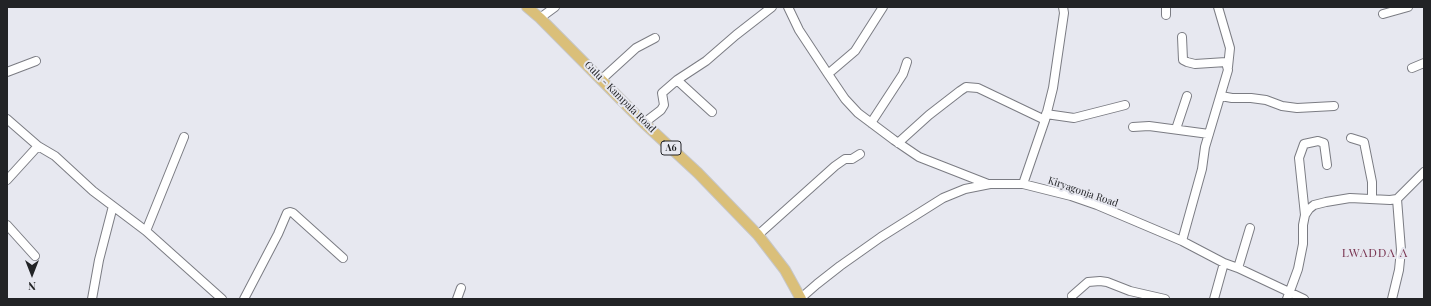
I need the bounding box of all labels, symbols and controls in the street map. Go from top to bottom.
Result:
street label: Gulu - Kampala Road [582,59,658,135]
road number: A6 [661,141,681,155]
street label: Kiryagonja Road [1046,174,1120,210]
district label: LWADDA A [1342,246,1408,260]
north arrow [12,254,52,294]
text: N [28,279,36,294]

